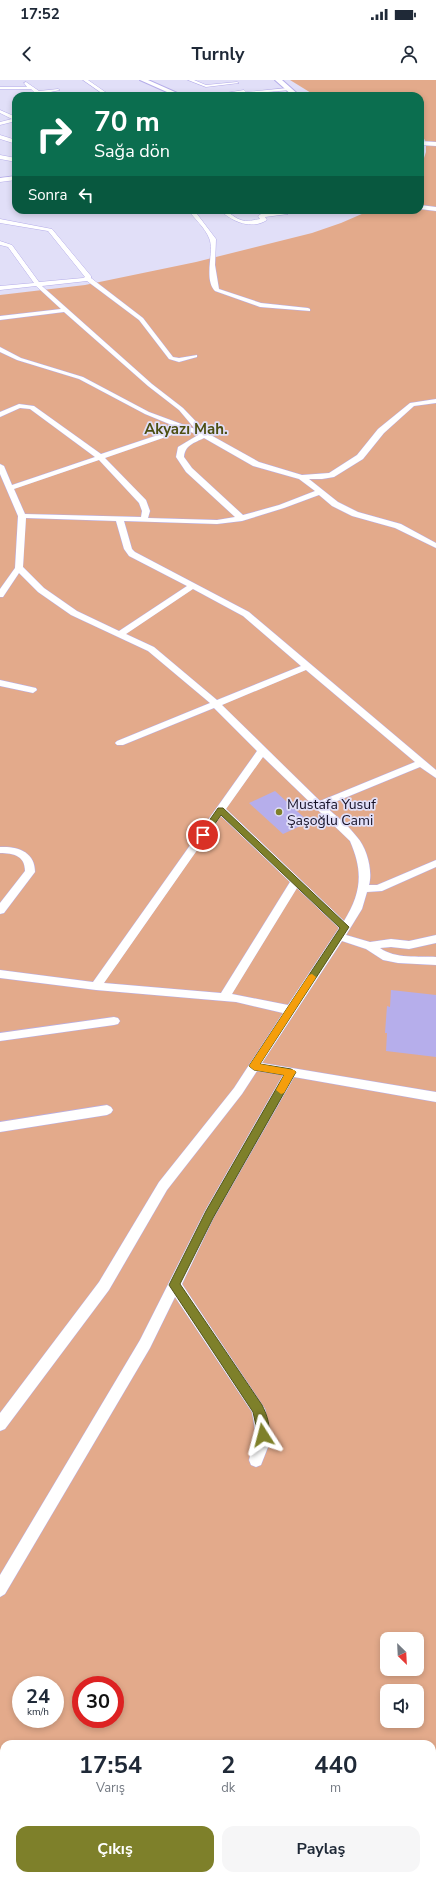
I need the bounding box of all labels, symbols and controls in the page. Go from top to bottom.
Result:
text: 17:52 [20,4,60,24]
text: Turnly [192,42,244,66]
icon: back [16,43,38,65]
icon: person [398,43,420,65]
text: 70 m [94,103,160,141]
icon: right [28,108,80,160]
text: Sağa dön [94,139,170,163]
icon: left [75,184,97,206]
text: Sonra [28,185,67,205]
district label: Akyazı Mah. [144,419,228,439]
place label: Mustafa Yusuf Şaşoğlu Cami [287,795,376,830]
marker: Mustafa Yusuf Şaşoğlu Cami [274,807,284,817]
pin [186,818,220,852]
icon: arrive [192,824,214,846]
position arrow [242,1414,284,1456]
north arrow [380,1632,424,1676]
map controls [380,1632,424,1728]
speed limit sign: 30 [72,1676,124,1728]
text: 24 [26,1683,50,1710]
button: sound [380,1684,424,1728]
text: km/h [27,1705,49,1719]
text: 17:54 [79,1749,142,1781]
text: 2 [221,1749,235,1781]
text: 440 [314,1749,357,1781]
text: Varış [96,1779,125,1797]
text: dk [221,1779,235,1797]
text: m [330,1779,341,1797]
button: Çıkış [16,1826,214,1872]
button: Paylaş [222,1826,420,1872]

